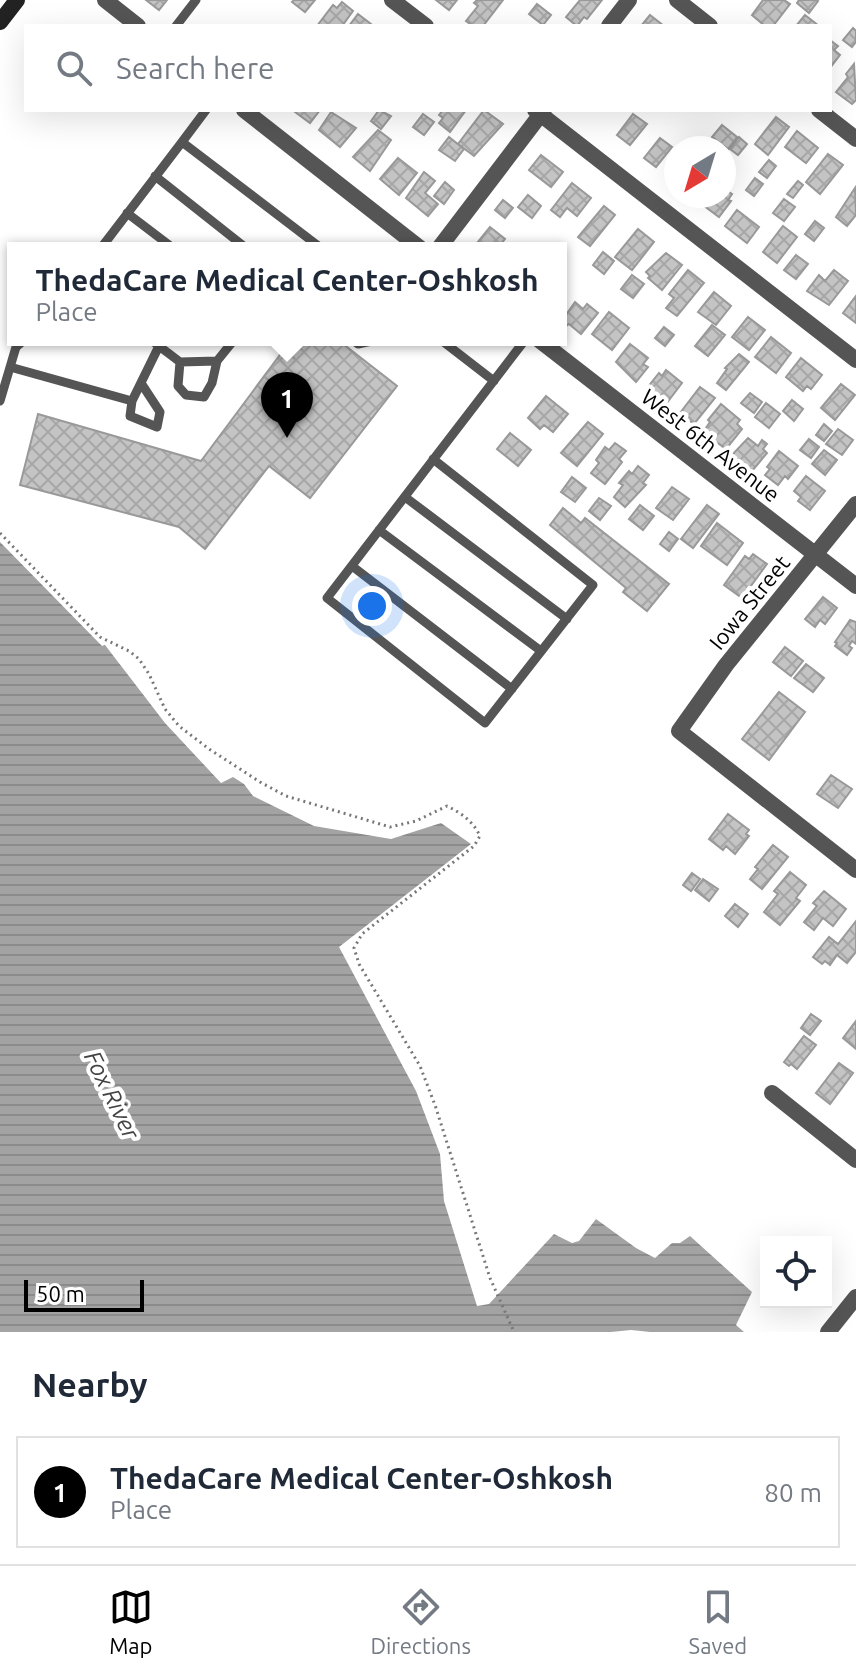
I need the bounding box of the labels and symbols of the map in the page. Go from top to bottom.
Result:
north arrow [664,136,736,208]
pin: 1 [261,372,313,438]
street label: West 6th Avenue [637,383,785,507]
street label: Iowa Street [704,550,795,654]
your location [352,586,392,626]
water label: Fox River [79,1046,145,1144]
scale bar [24,1276,144,1312]

